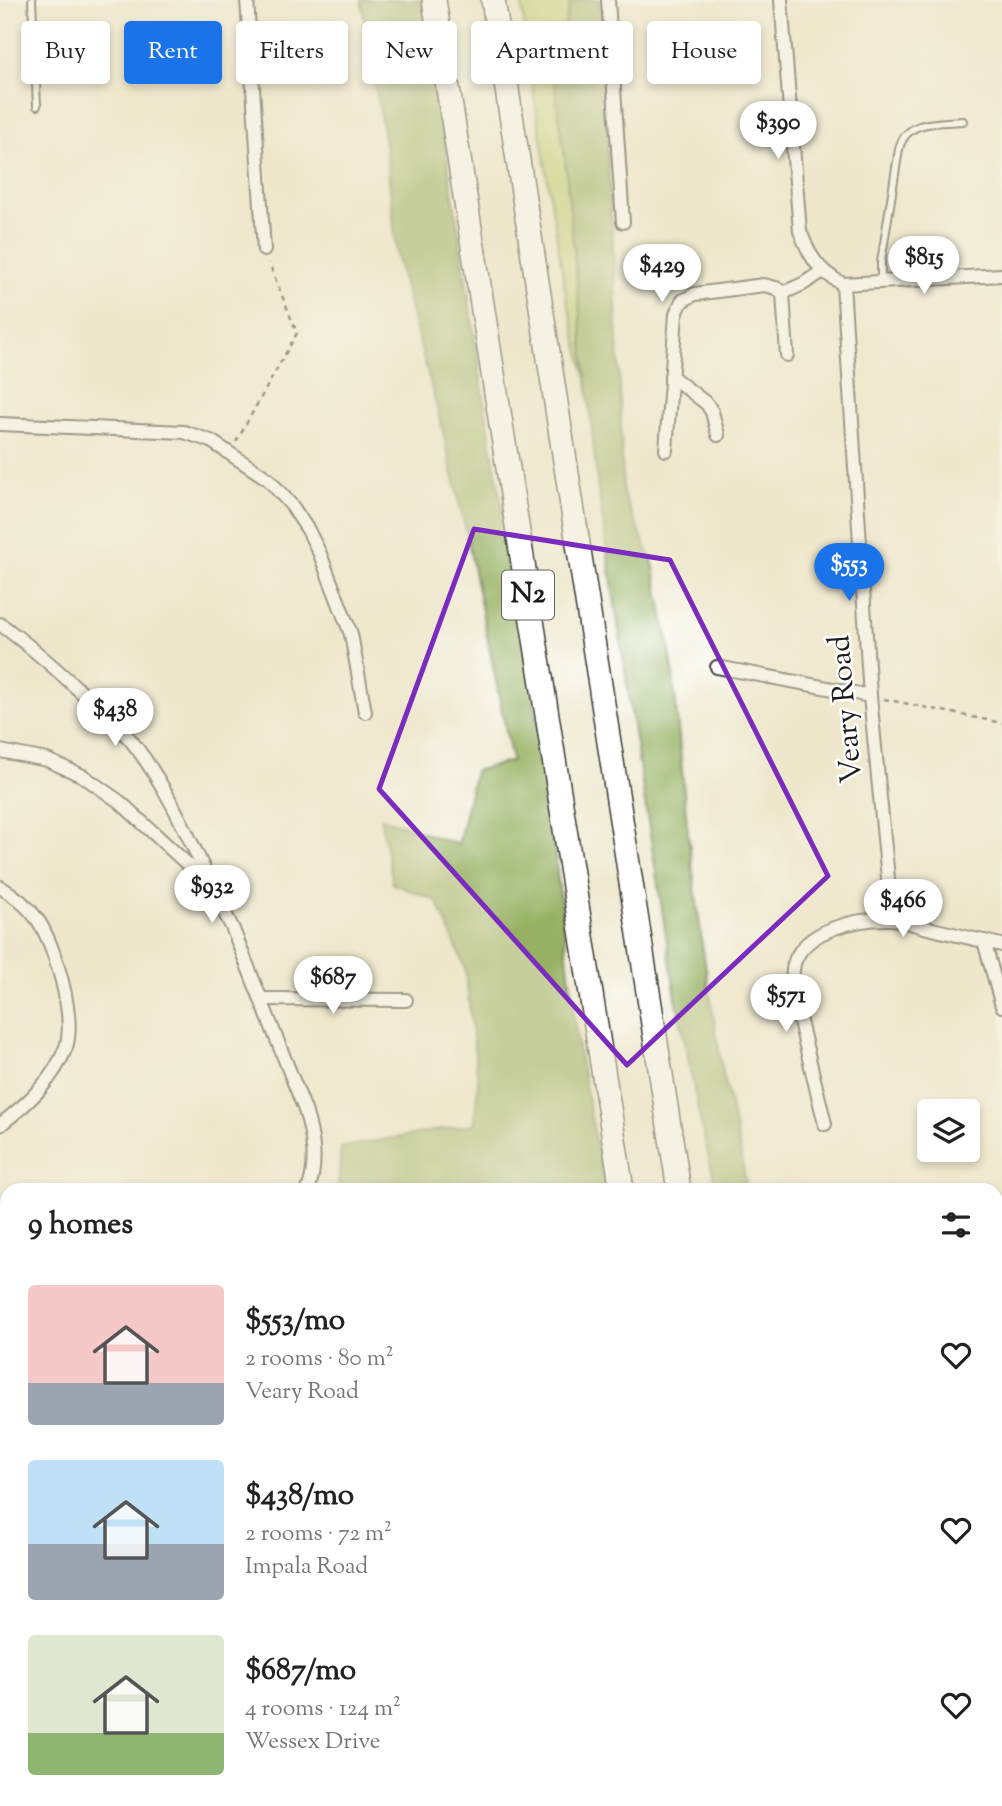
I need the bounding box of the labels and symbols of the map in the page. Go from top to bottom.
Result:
pin: $390 [737,102,819,161]
pin: $815 [883,236,965,296]
pin: $429 [621,244,703,304]
pin: $553 [808,544,890,603]
road number: N2 [502,570,554,620]
street label: Veary Road [819,633,875,785]
pin: $438 [74,688,156,748]
pin: $932 [171,866,253,925]
pin: $466 [862,880,944,939]
pin: $687 [292,956,374,1016]
pin: $571 [745,974,827,1034]

